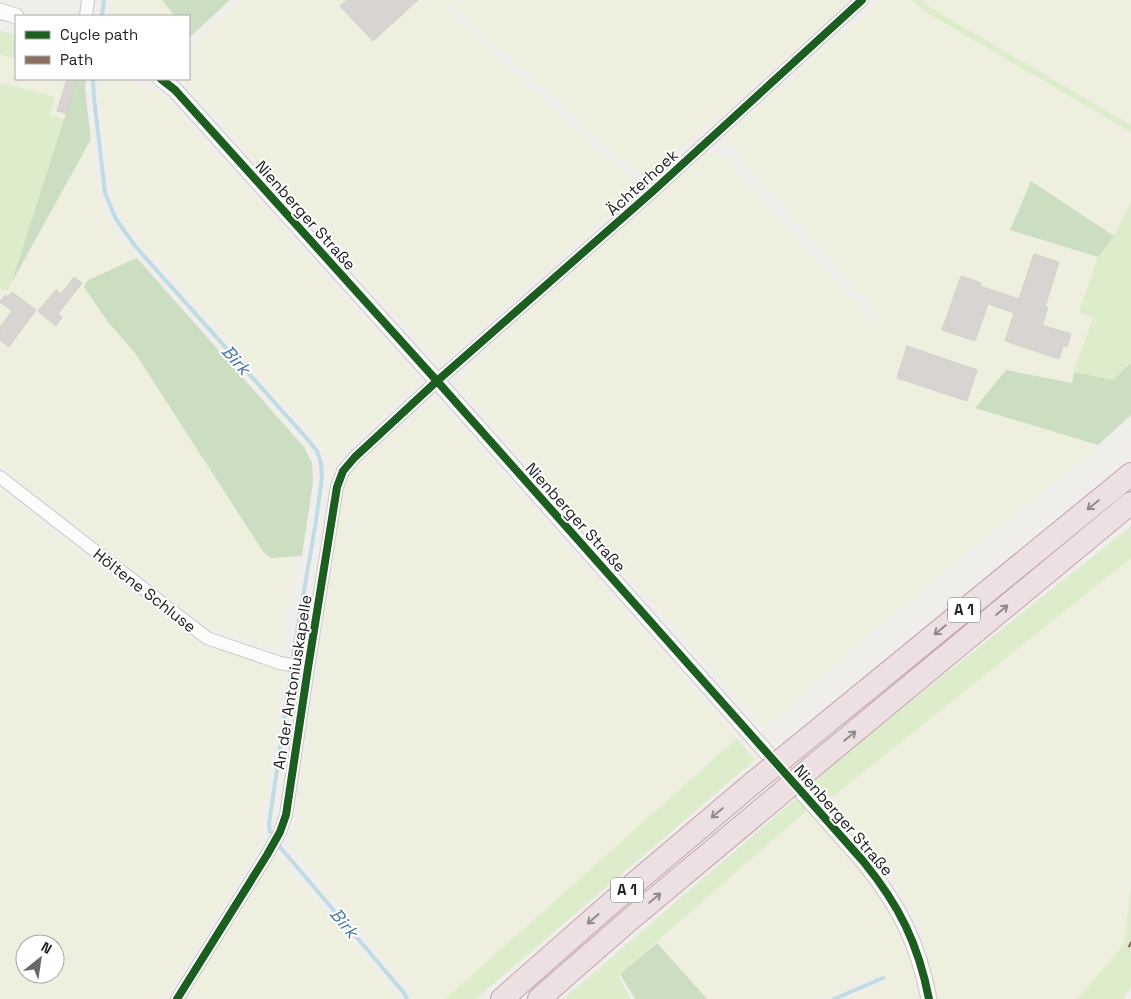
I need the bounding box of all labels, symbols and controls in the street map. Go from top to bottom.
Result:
legend [15,15,190,80]
text: Cycle path [60,25,138,44]
text: Path [60,50,93,69]
street label: Ächterhoek [602,144,683,220]
street label: Nienberger Straße [251,156,361,275]
water label: Birk [217,340,257,381]
street label: Nienberger Straße [521,458,631,577]
one-way arrow [1087,499,1100,510]
street label: Höltene Schluse [89,544,200,637]
street label: An der Antoniuskapelle [268,593,317,771]
road number: A 1 [948,598,980,622]
one-way arrow [995,604,1008,615]
one-way arrow [934,624,947,635]
one-way arrow [843,730,856,741]
street label: Nienberger Straße [789,760,898,880]
one-way arrow [710,808,723,819]
road number: A 1 [611,878,643,902]
one-way arrow [649,893,662,904]
water label: Birk [325,903,365,944]
one-way arrow [587,913,600,925]
north arrow [15,934,65,984]
text: N [38,938,55,958]

